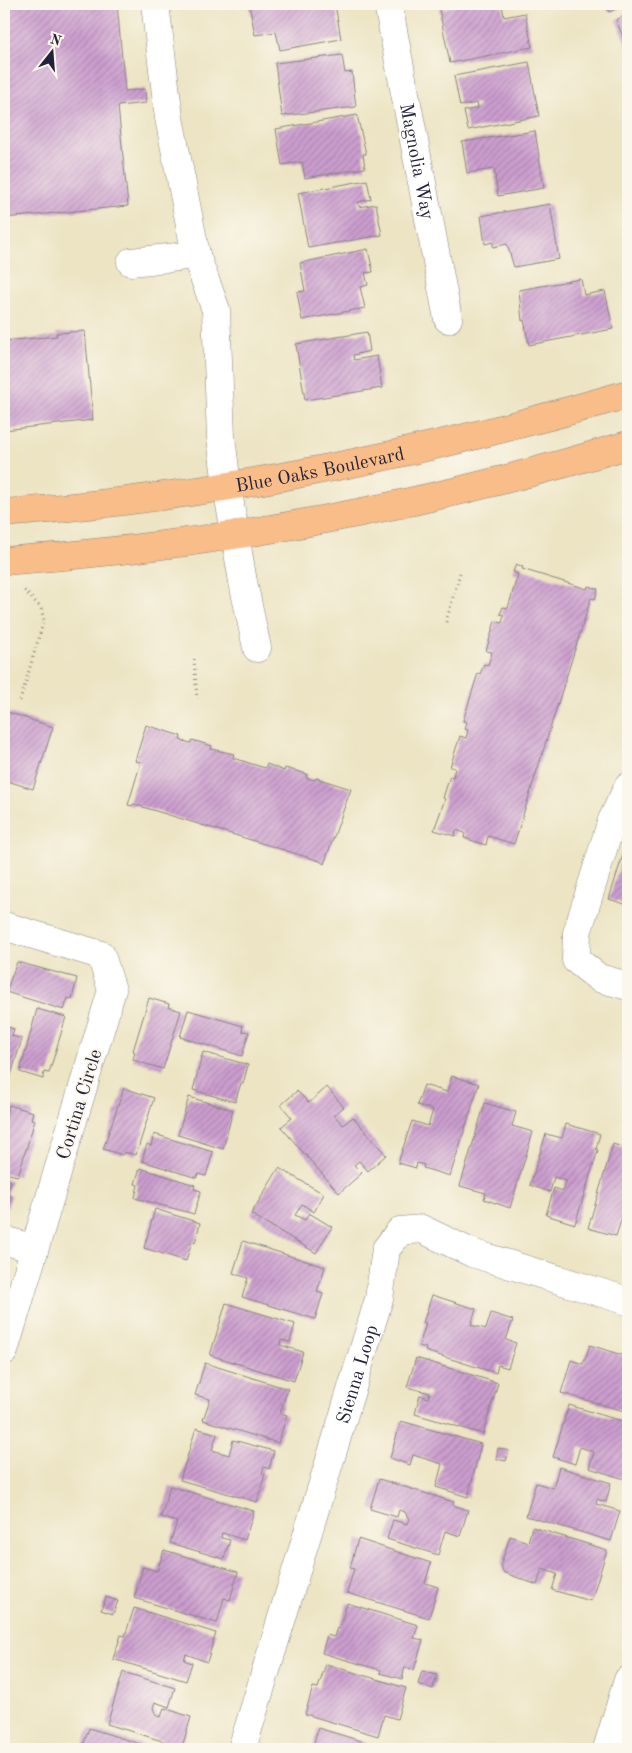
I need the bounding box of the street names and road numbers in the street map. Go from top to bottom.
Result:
street label: Magnolia Way [395,102,436,222]
street label: Blue Oaks Boulevard [234,445,407,497]
street label: Cortina Circle [55,1047,106,1162]
street label: Sienna Loop [335,1323,383,1426]

